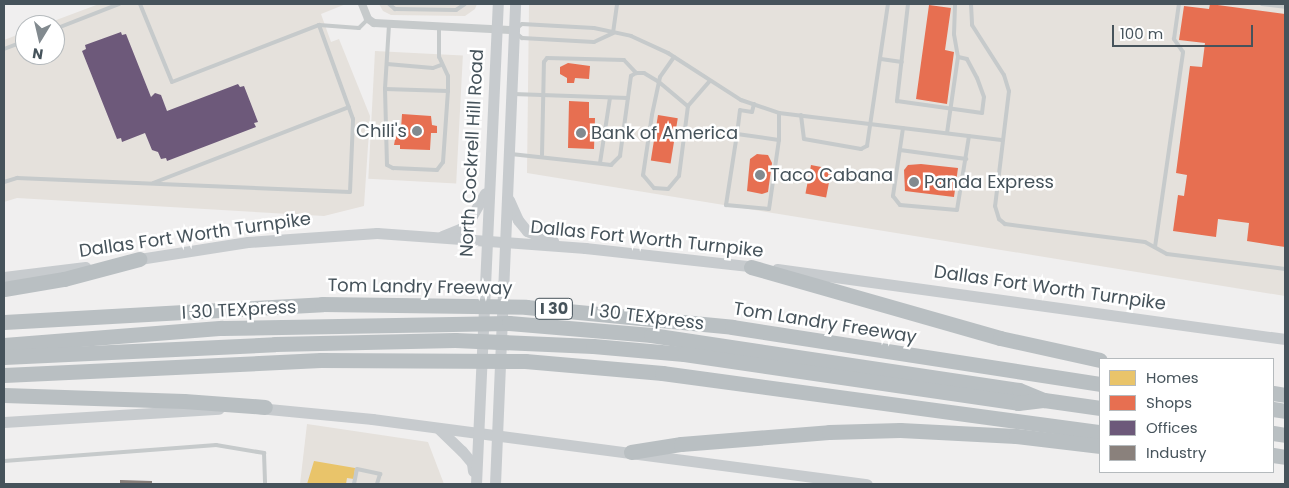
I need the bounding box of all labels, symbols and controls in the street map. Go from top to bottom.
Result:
north arrow [15,15,65,65]
scale bar [1114,15,1255,47]
text: 100 m [1120,23,1163,44]
text: N [31,43,45,65]
street label: North Cockrell Hill Road [456,48,488,258]
place label: Chili's [356,120,407,142]
place label: Bank of America [591,122,738,144]
marker: Chili's [411,125,423,137]
marker: Bank of America [575,127,587,139]
place label: Taco Cabana [770,164,893,186]
marker: Taco Cabana [754,169,766,181]
place label: Panda Express [924,171,1054,193]
marker: Panda Express [908,176,920,188]
street label: Dallas Fort Worth Turnpike [78,208,312,262]
street label: Dallas Fort Worth Turnpike [530,216,764,262]
street label: Dallas Fort Worth Turnpike [933,261,1167,315]
street label: Tom Landry Freeway [327,275,513,299]
street label: I 30 TEXpress [181,296,297,324]
road number: I 30 [534,296,574,322]
street label: Tom Landry Freeway [732,298,918,348]
street label: I 30 TEXpress [589,299,705,335]
legend [1099,358,1274,473]
text: Homes [1146,367,1199,388]
text: Shops [1146,392,1192,413]
text: Offices [1146,417,1198,438]
text: Industry [1146,442,1206,463]

